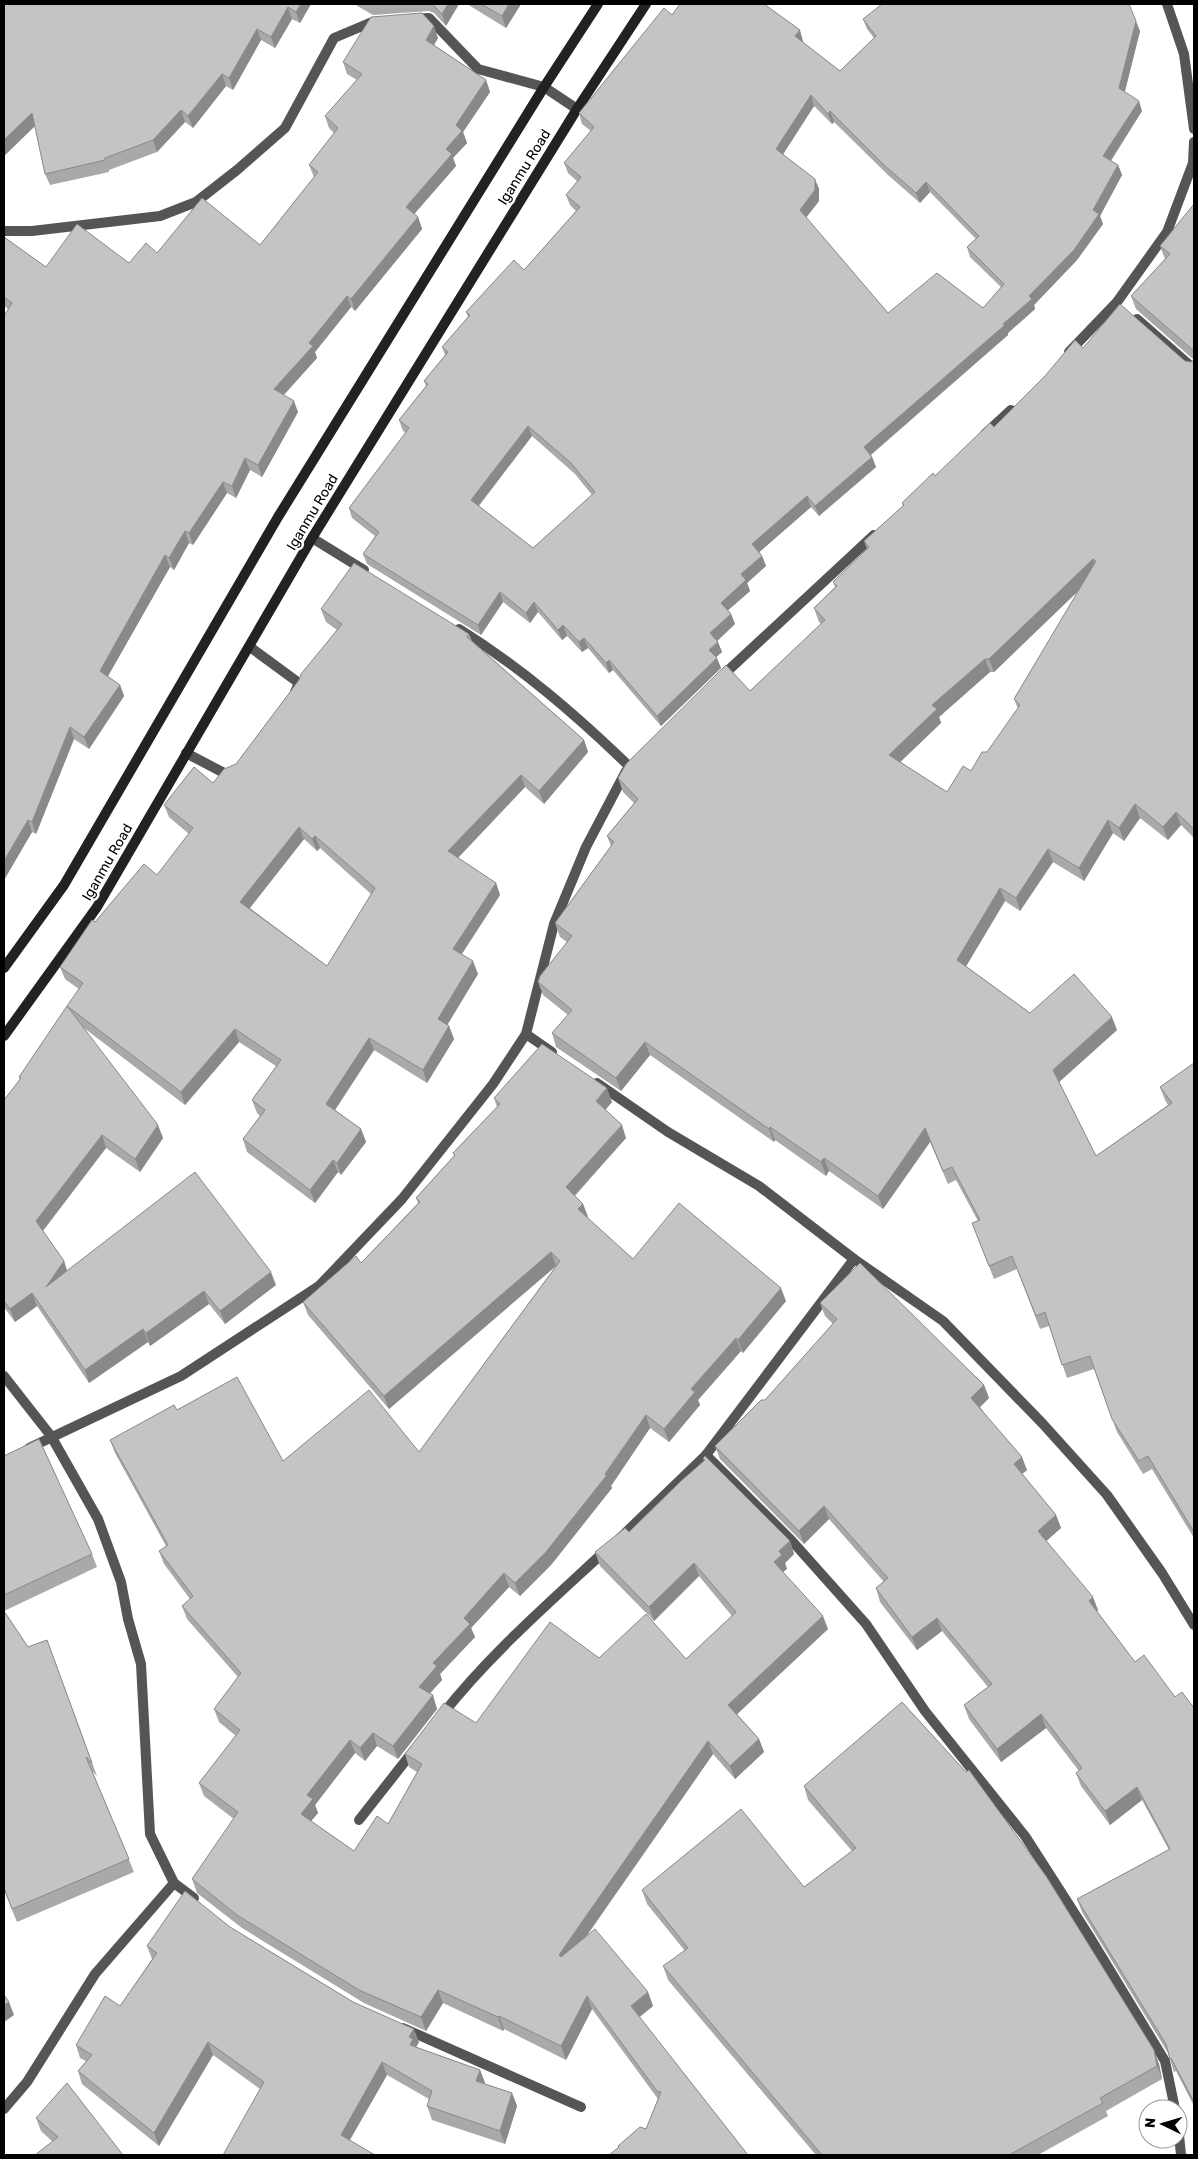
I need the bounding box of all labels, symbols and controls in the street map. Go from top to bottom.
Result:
street label: Iganmu Road [494,126,554,208]
street label: Iganmu Road [283,471,342,553]
street label: Iganmu Road [79,821,136,904]
north arrow [1138,2099,1188,2149]
text: N [1142,2117,1159,2129]

